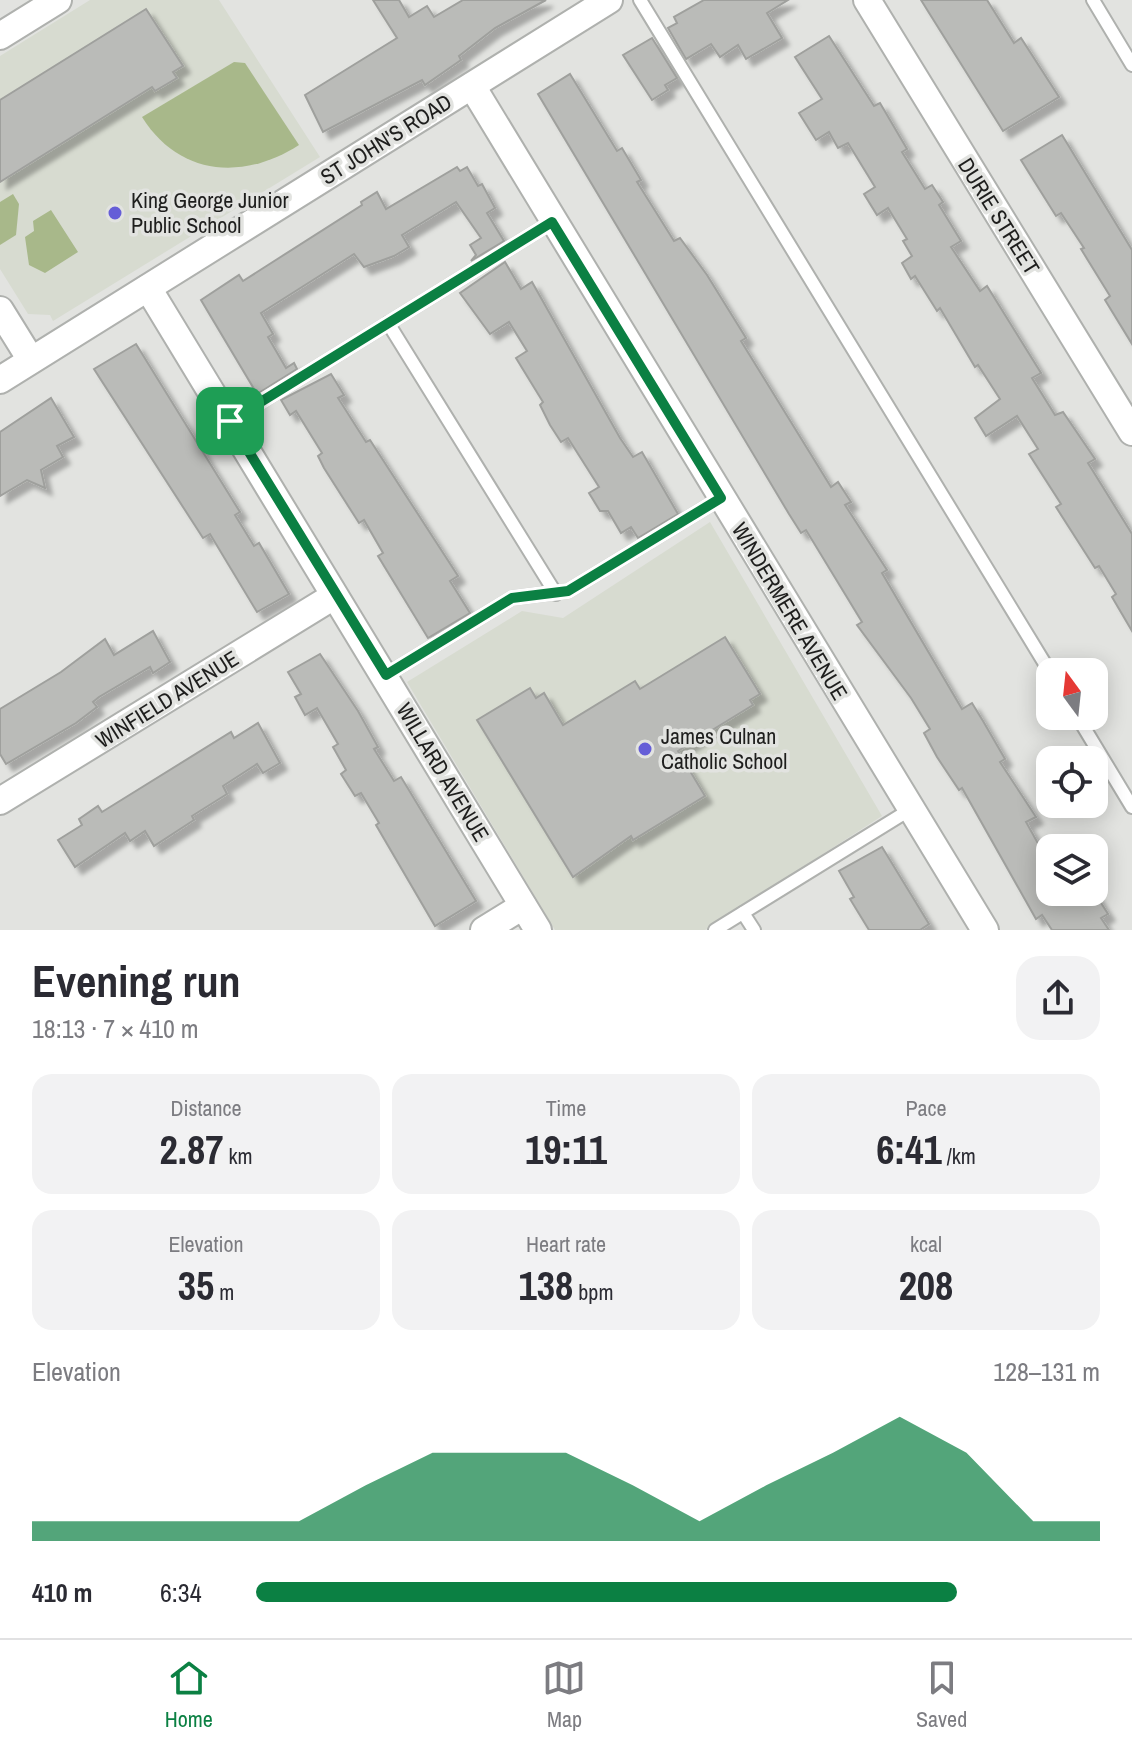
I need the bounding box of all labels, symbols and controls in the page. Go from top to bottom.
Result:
street label: ST JOHN'S ROAD [315,87,457,191]
street label: DURIE STREET [951,152,1047,280]
place label: King George Junior Public School [131,185,288,240]
marker: King George Junior Public School [106,204,124,222]
pin [196,387,264,455]
icon: arrive [208,399,252,443]
street label: WINDERMERE AVENUE [725,517,855,705]
street label: WINFIELD AVENUE [90,643,244,755]
north arrow [1036,658,1108,730]
map controls [1036,658,1108,906]
street label: WILLARD AVENUE [390,697,496,847]
place label: James Culnan Catholic School [661,721,787,776]
marker: James Culnan Catholic School [636,740,654,758]
button: locate [1036,746,1108,818]
button: layers [1036,834,1108,906]
text: Evening run [32,951,241,1011]
button: share [1016,956,1100,1040]
text: 18:13 · 7 × 410 m [32,1011,199,1046]
text: Distance [170,1093,242,1123]
text: Time [546,1093,586,1123]
text: Pace [905,1093,947,1123]
text: 2.87 [160,1123,223,1176]
text: 19:11 [525,1123,607,1176]
text: 6:41 [876,1123,942,1176]
text: km [223,1141,252,1171]
text: /km [942,1141,976,1171]
text: Elevation [168,1229,244,1259]
text: Heart rate [526,1229,606,1259]
text: kcal [910,1229,942,1259]
text: 35 [178,1259,214,1312]
text: 138 [519,1259,573,1312]
text: 208 [899,1259,953,1312]
text: m [214,1277,234,1307]
text: bpm [573,1277,613,1307]
text: Elevation [32,1354,121,1389]
text: 128–131 m [993,1354,1100,1389]
text: 410 m [32,1575,92,1610]
text: 6:34 [160,1575,202,1610]
tab: Home [165,1656,213,1734]
tab: Map [542,1656,586,1734]
tab: Saved [916,1656,967,1734]

